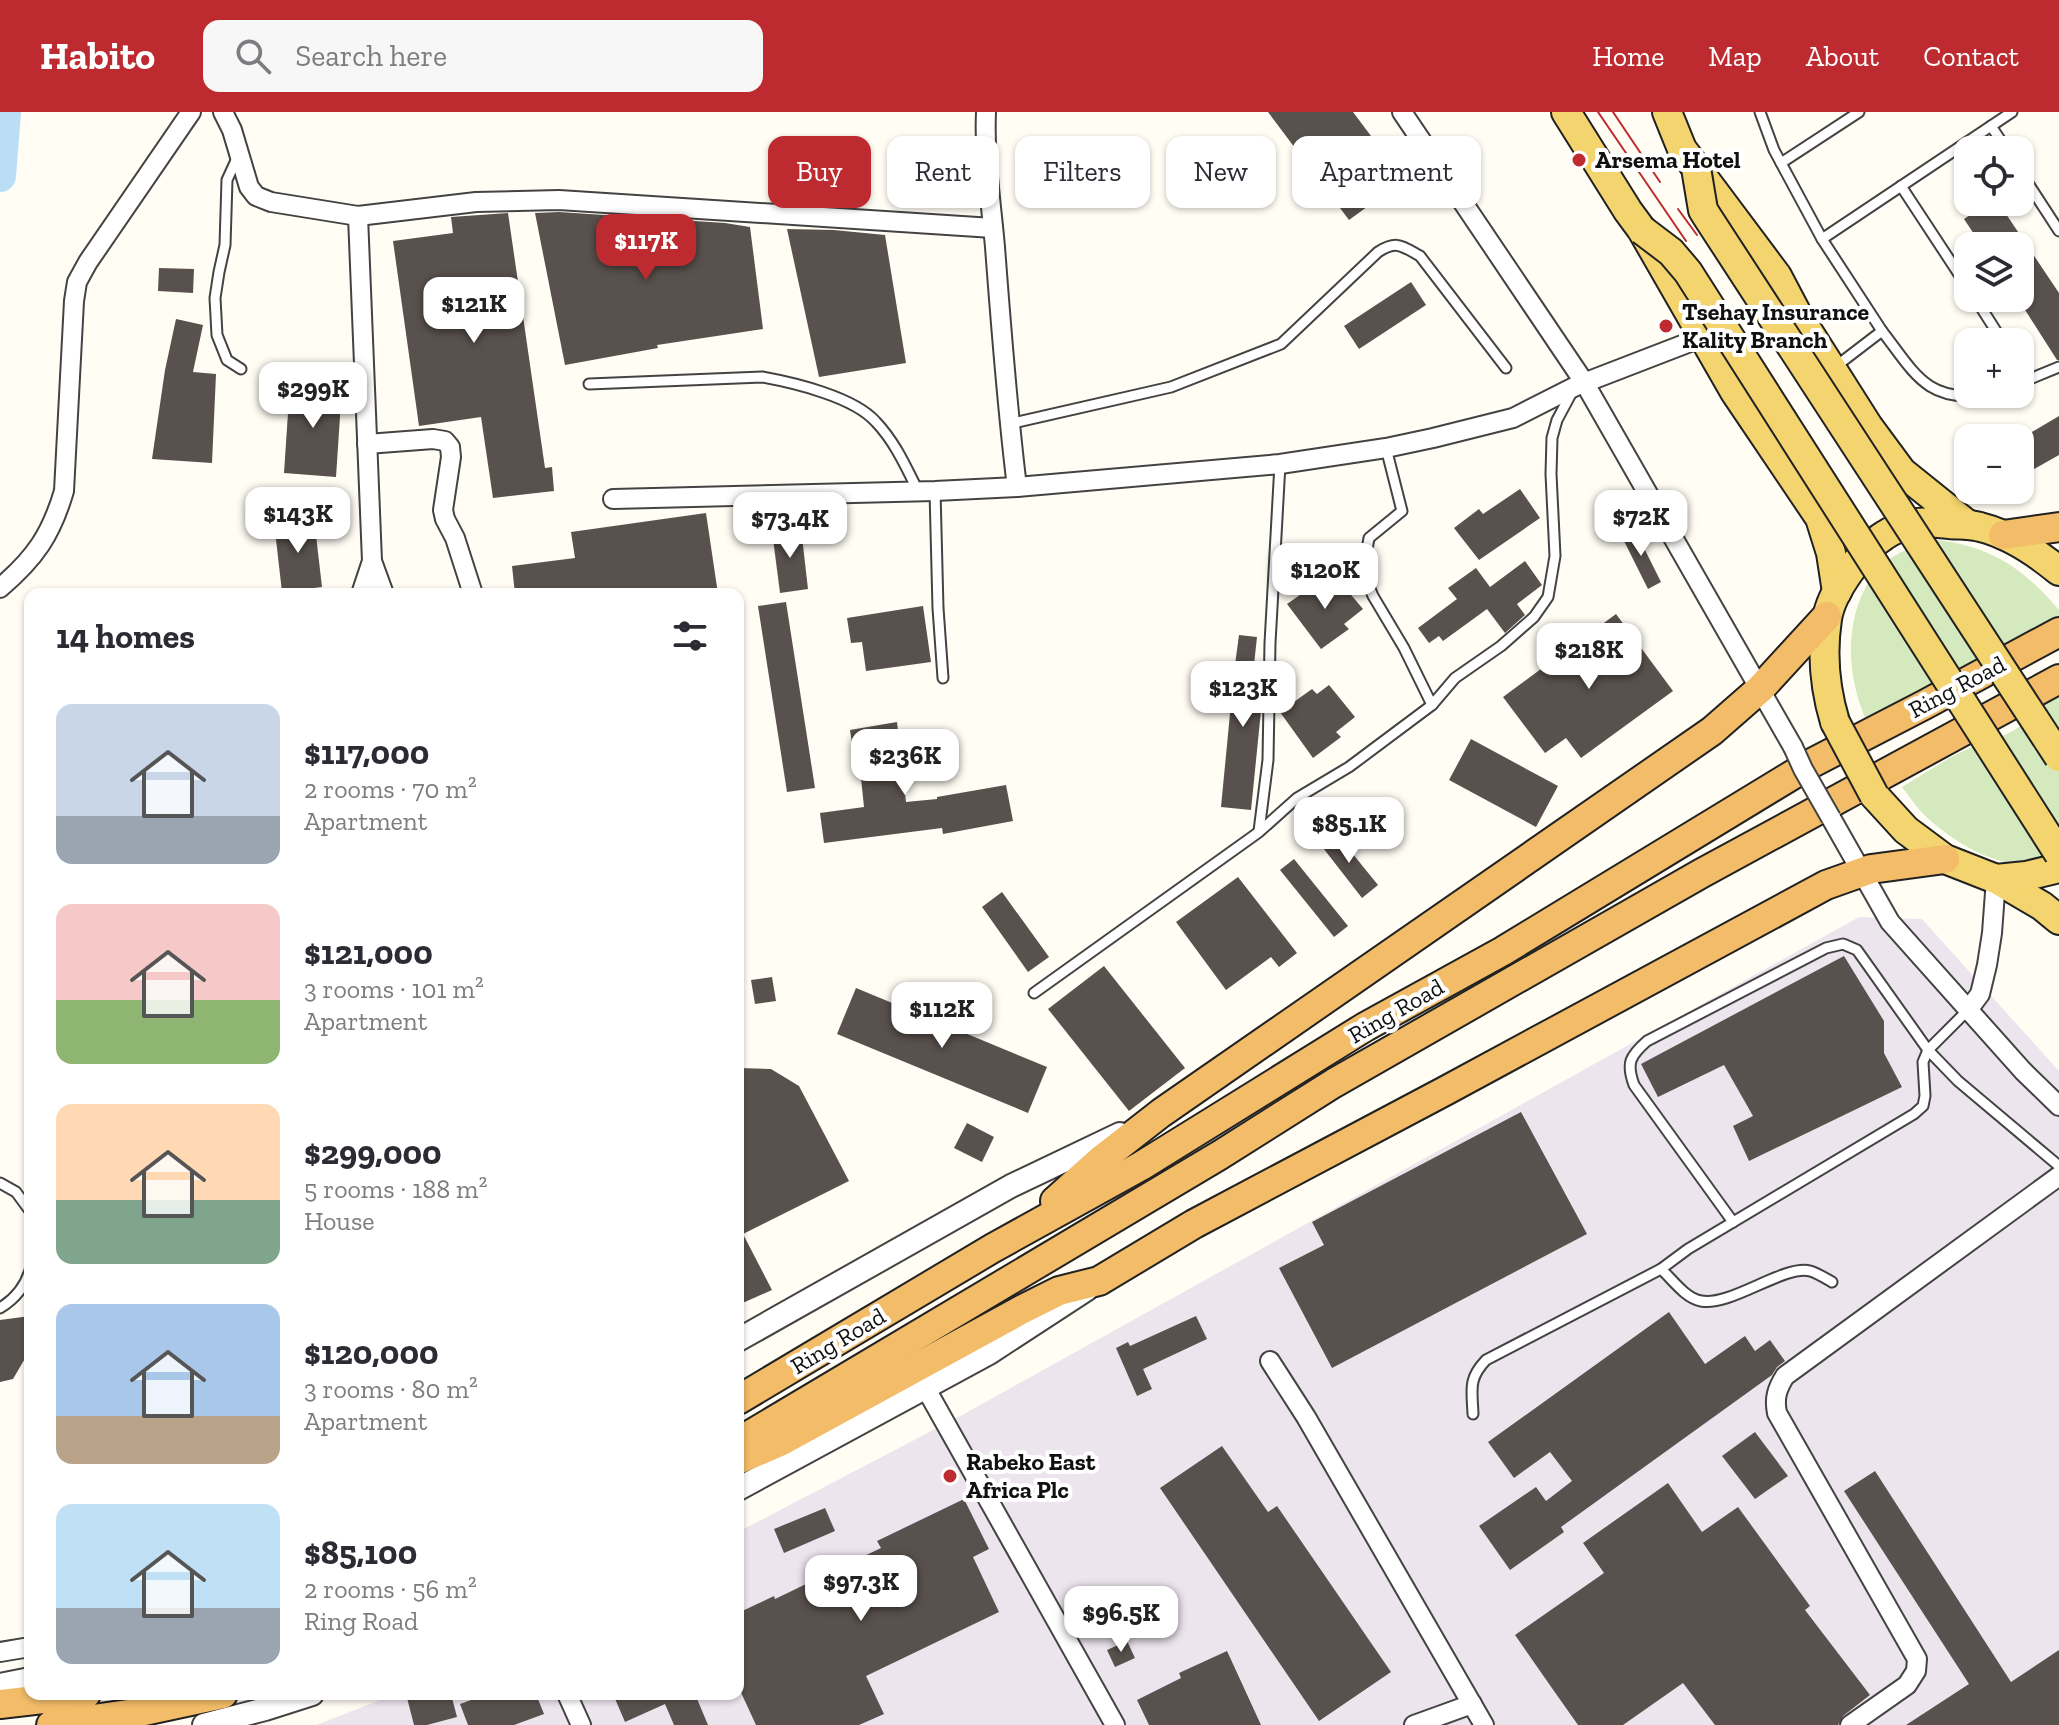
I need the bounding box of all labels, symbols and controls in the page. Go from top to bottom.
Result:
search box [203,20,763,92]
text: Habito [40,33,155,79]
icon: search [231,34,275,78]
text: Search here [295,38,447,74]
text: Home [1592,40,1664,73]
text: Map [1708,40,1762,73]
text: About [1806,40,1879,73]
text: Contact [1923,40,2019,73]
chip: Buy [768,136,871,208]
chip: Rent [887,136,999,208]
chip: Filters [1015,136,1150,208]
chip: New [1166,136,1276,208]
chip: Apartment [1292,136,1481,208]
map controls [1954,136,2034,504]
button: locate [1954,136,2034,216]
place label: Arsema Hotel [1595,145,1741,174]
marker: Arsema Hotel [1570,151,1588,169]
pin: $117K [590,214,702,282]
text: $117K [614,224,678,256]
button: layers [1954,232,2034,312]
pin: $121K [418,277,530,345]
text: $121K [441,287,507,319]
place label: Tsehay Insurance Kality Branch [1682,297,1869,354]
marker: Tsehay Insurance Kality Branch [1657,317,1675,335]
button: + [1954,328,2034,408]
pin: $299K [257,362,369,430]
text: $299K [277,372,349,404]
button: − [1954,424,2034,504]
pin: $143K [242,487,354,555]
pin: $72K [1594,490,1688,558]
pin: $73.4K [725,492,855,560]
text: $143K [263,497,333,529]
text: $72K [1612,500,1670,532]
text: $73.4K [751,502,829,534]
pin: $120K [1269,543,1381,611]
text: $120K [1290,553,1360,585]
icon: filters [668,614,712,658]
text: 14 homes [56,616,195,657]
pin: $218K [1533,623,1645,691]
text: $218K [1555,633,1623,665]
street label: Ring Road [1903,649,2010,724]
pin: $123K [1187,661,1299,729]
text: $123K [1209,671,1277,703]
pin: $236K [849,729,961,797]
text: $117,000 [304,732,429,773]
icon: home [120,736,216,832]
text: $236K [869,739,941,771]
text: 2 rooms · 70 m² [304,773,477,805]
pin: $85.1K [1284,797,1414,865]
text: Apartment [304,805,427,837]
text: $85.1K [1312,807,1386,839]
text: $121,000 [304,932,433,973]
icon: home [120,936,216,1032]
street label: Ring Road [1343,972,1449,1049]
text: 3 rooms · 101 m² [304,973,484,1005]
pin: $112K [886,982,998,1050]
text: $112K [909,992,975,1024]
text: Apartment [304,1005,427,1037]
text: $299,000 [304,1132,442,1173]
icon: home [120,1136,216,1232]
text: 5 rooms · 188 m² [304,1173,487,1205]
text: House [304,1205,375,1237]
street label: Ring Road [785,1301,890,1380]
text: $120,000 [304,1332,439,1373]
icon: home [120,1336,216,1432]
text: 3 rooms · 80 m² [304,1373,478,1405]
text: Apartment [304,1405,427,1437]
place label: Rabeko East Africa Plc [966,1447,1096,1504]
marker: Rabeko East Africa Plc [941,1467,959,1485]
text: $85,100 [304,1532,417,1573]
icon: home [120,1536,216,1632]
pin: $97.3K [796,1555,926,1623]
text: $97.3K [823,1565,899,1597]
text: 2 rooms · 56 m² [304,1573,477,1605]
pin: $96.5K [1056,1586,1186,1654]
text: $96.5K [1082,1596,1160,1628]
text: Ring Road [304,1605,418,1637]

